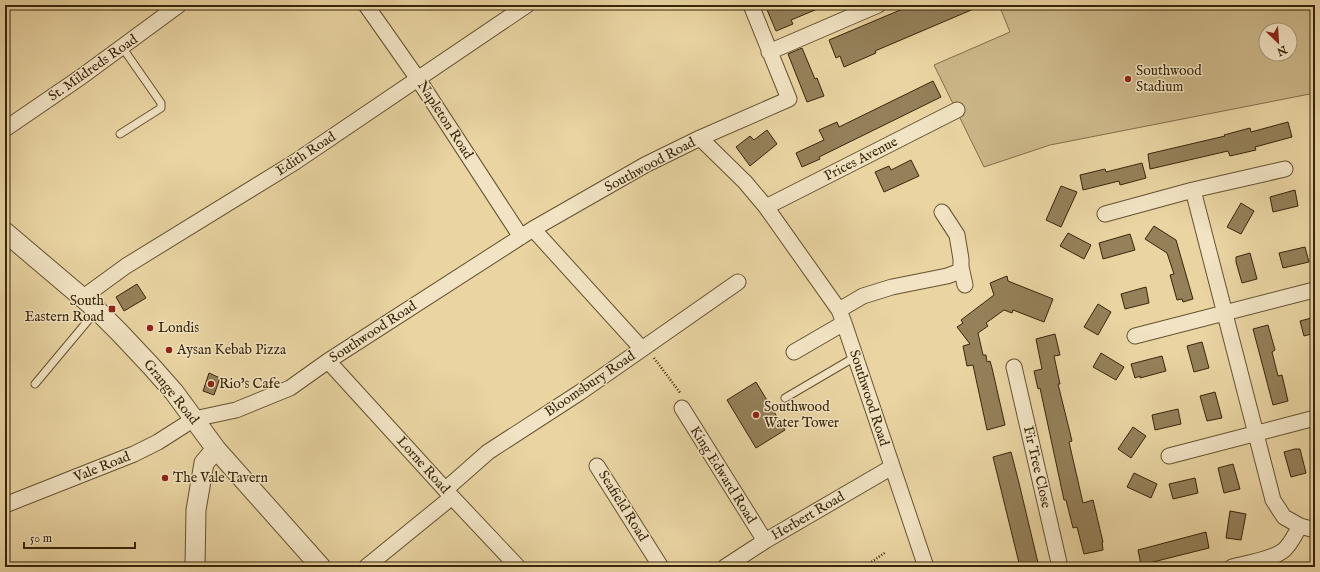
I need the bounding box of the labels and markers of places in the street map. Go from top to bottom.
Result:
place label: Southwood Stadium [1136,62,1202,96]
marker: Southwood Stadium [1123,74,1133,84]
place label: South Eastern Road [25,292,105,326]
marker: South Eastern Road [107,304,117,314]
place label: Londis [158,319,199,337]
marker: Londis [145,323,155,333]
place label: Aysan Kebab Pizza [176,341,287,359]
marker: Aysan Kebab Pizza [164,345,174,355]
place label: Rio's Cafe [219,375,281,393]
marker: Rio's Cafe [206,379,216,389]
place label: Southwood Water Tower [764,398,839,432]
marker: Southwood Water Tower [751,410,761,420]
place label: The Vale Tavern [173,469,268,487]
marker: The Vale Tavern [160,473,170,483]

